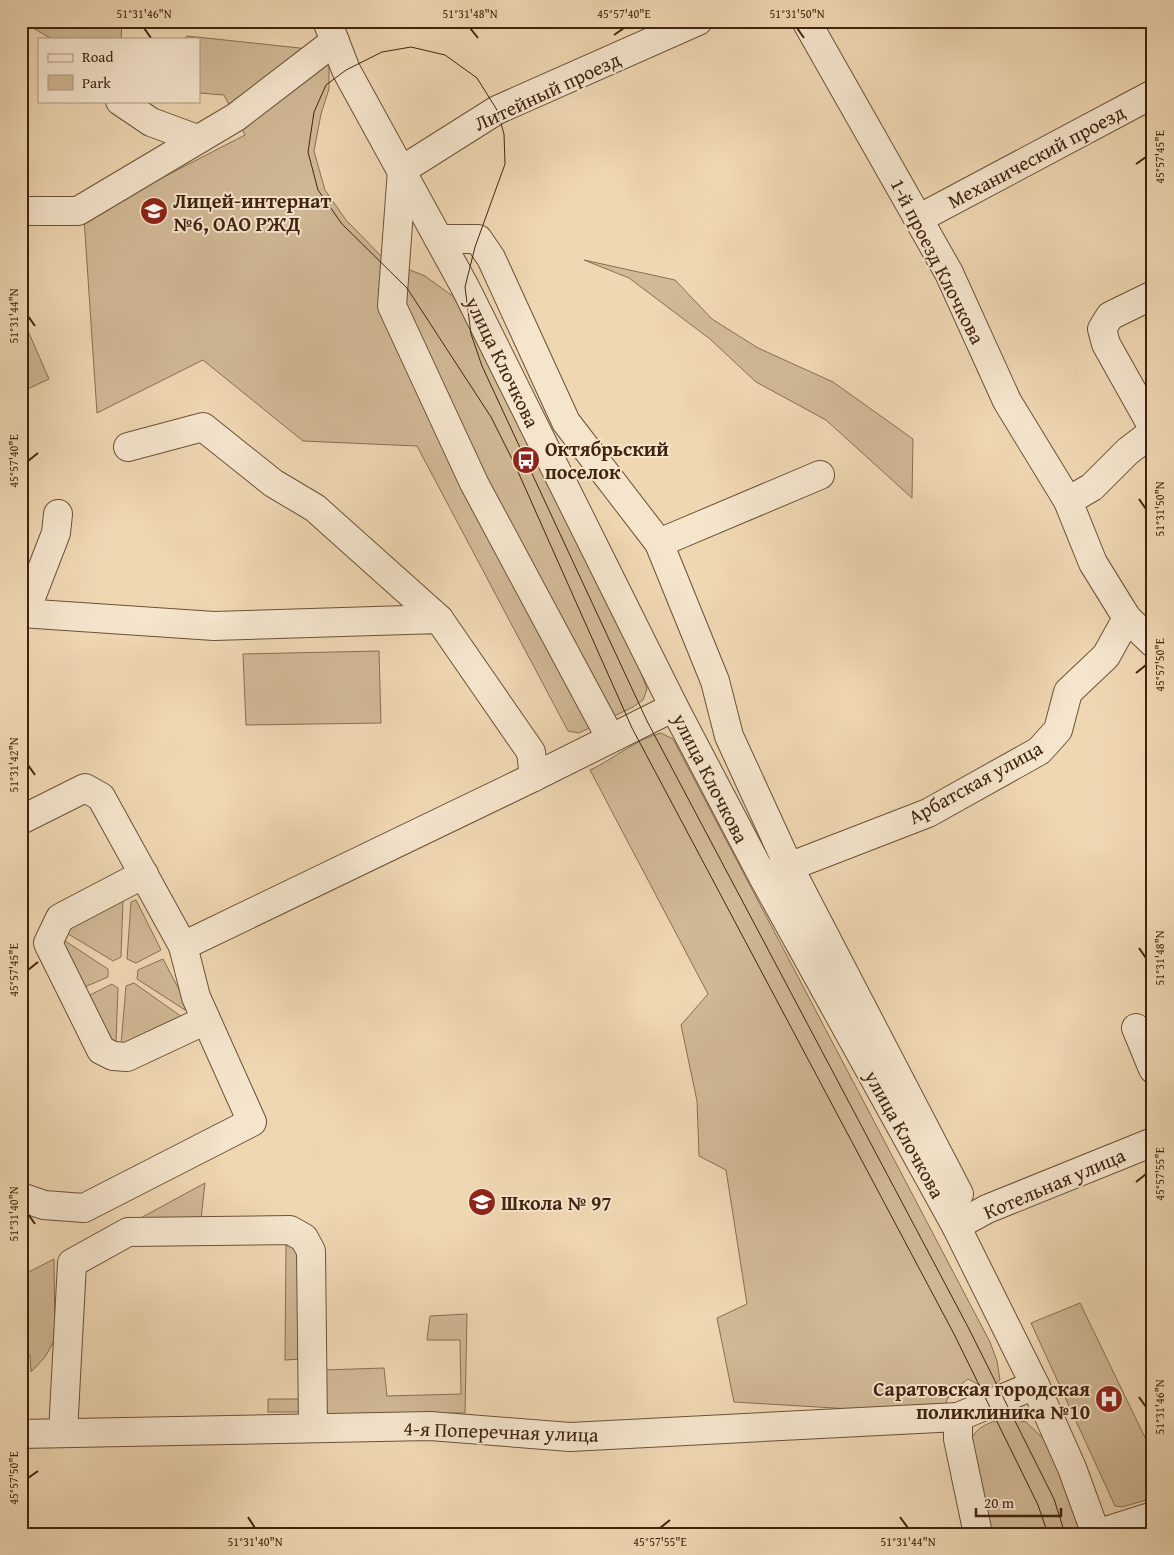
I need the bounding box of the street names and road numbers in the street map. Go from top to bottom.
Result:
street label: Литейный проезд [469,44,625,138]
street label: Механический проезд [942,97,1130,215]
street label: 1-й проезд Клочкова [884,173,993,349]
street label: улица Клочкова [458,291,547,433]
street label: улица Клочкова [665,707,756,849]
street label: Арбатская улица [902,733,1048,831]
street label: улица Клочкова [857,1064,952,1204]
street label: Котельная улица [979,1140,1130,1226]
street label: 4-я Поперечная улица [403,1413,600,1449]

